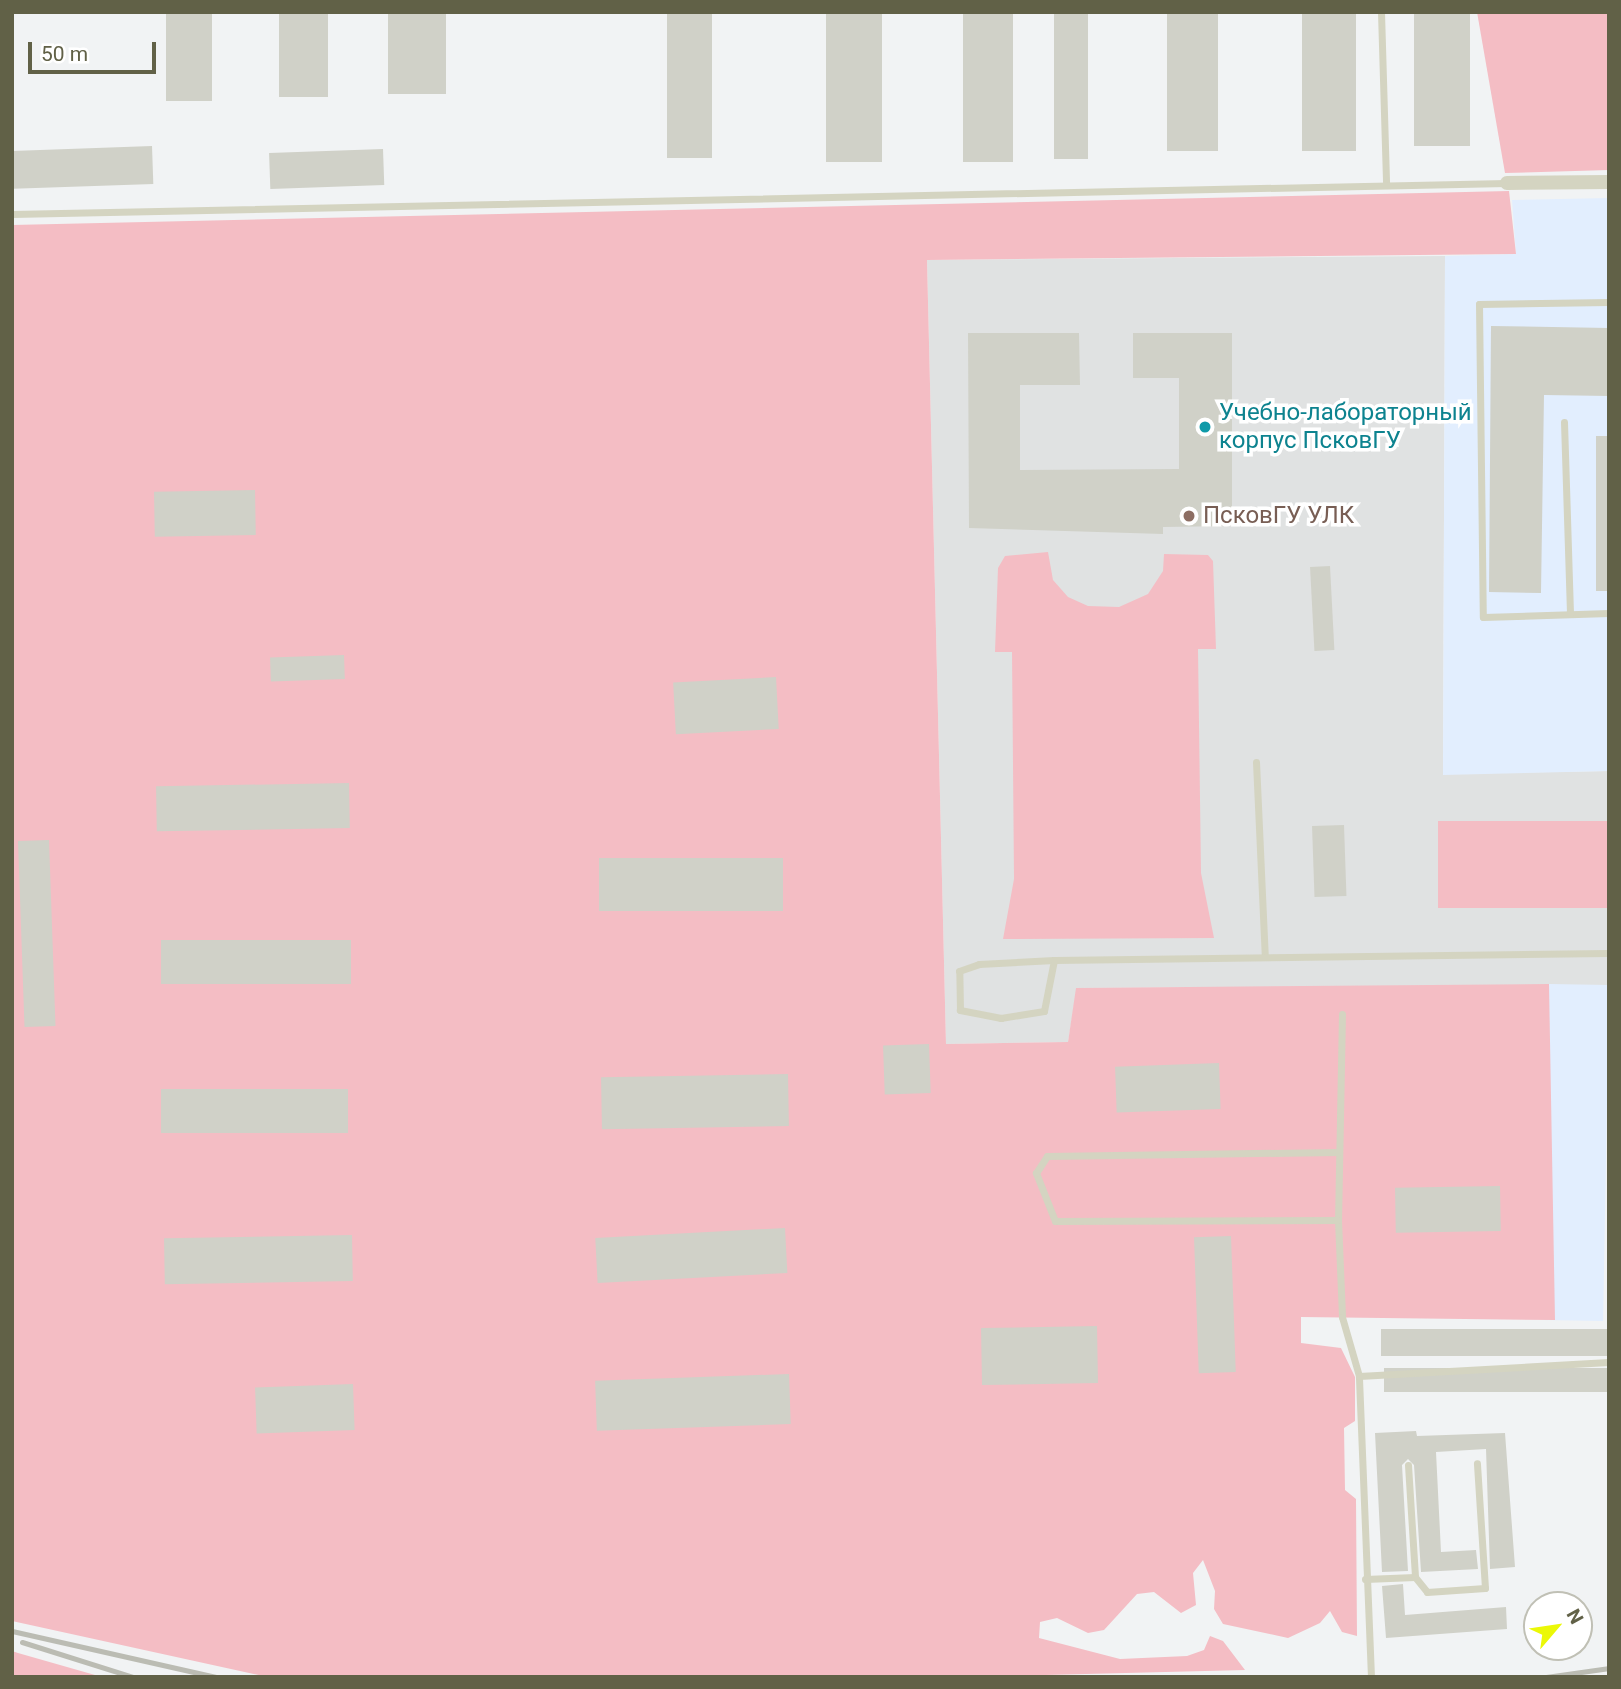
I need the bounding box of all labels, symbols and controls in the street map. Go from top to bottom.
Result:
scale bar [32,28,159,72]
text: 50 m [41,42,88,66]
place label: Учебно-лабораторный корпус ПсковГУ [1219,399,1472,455]
marker: Учебно-лабораторный корпус ПсковГУ [1197,419,1213,435]
place label: ПсковГУ УЛК [1203,502,1354,530]
marker: ПсковГУ УЛК [1181,508,1197,524]
north arrow [1523,1591,1593,1661]
text: N [1562,1605,1588,1628]

